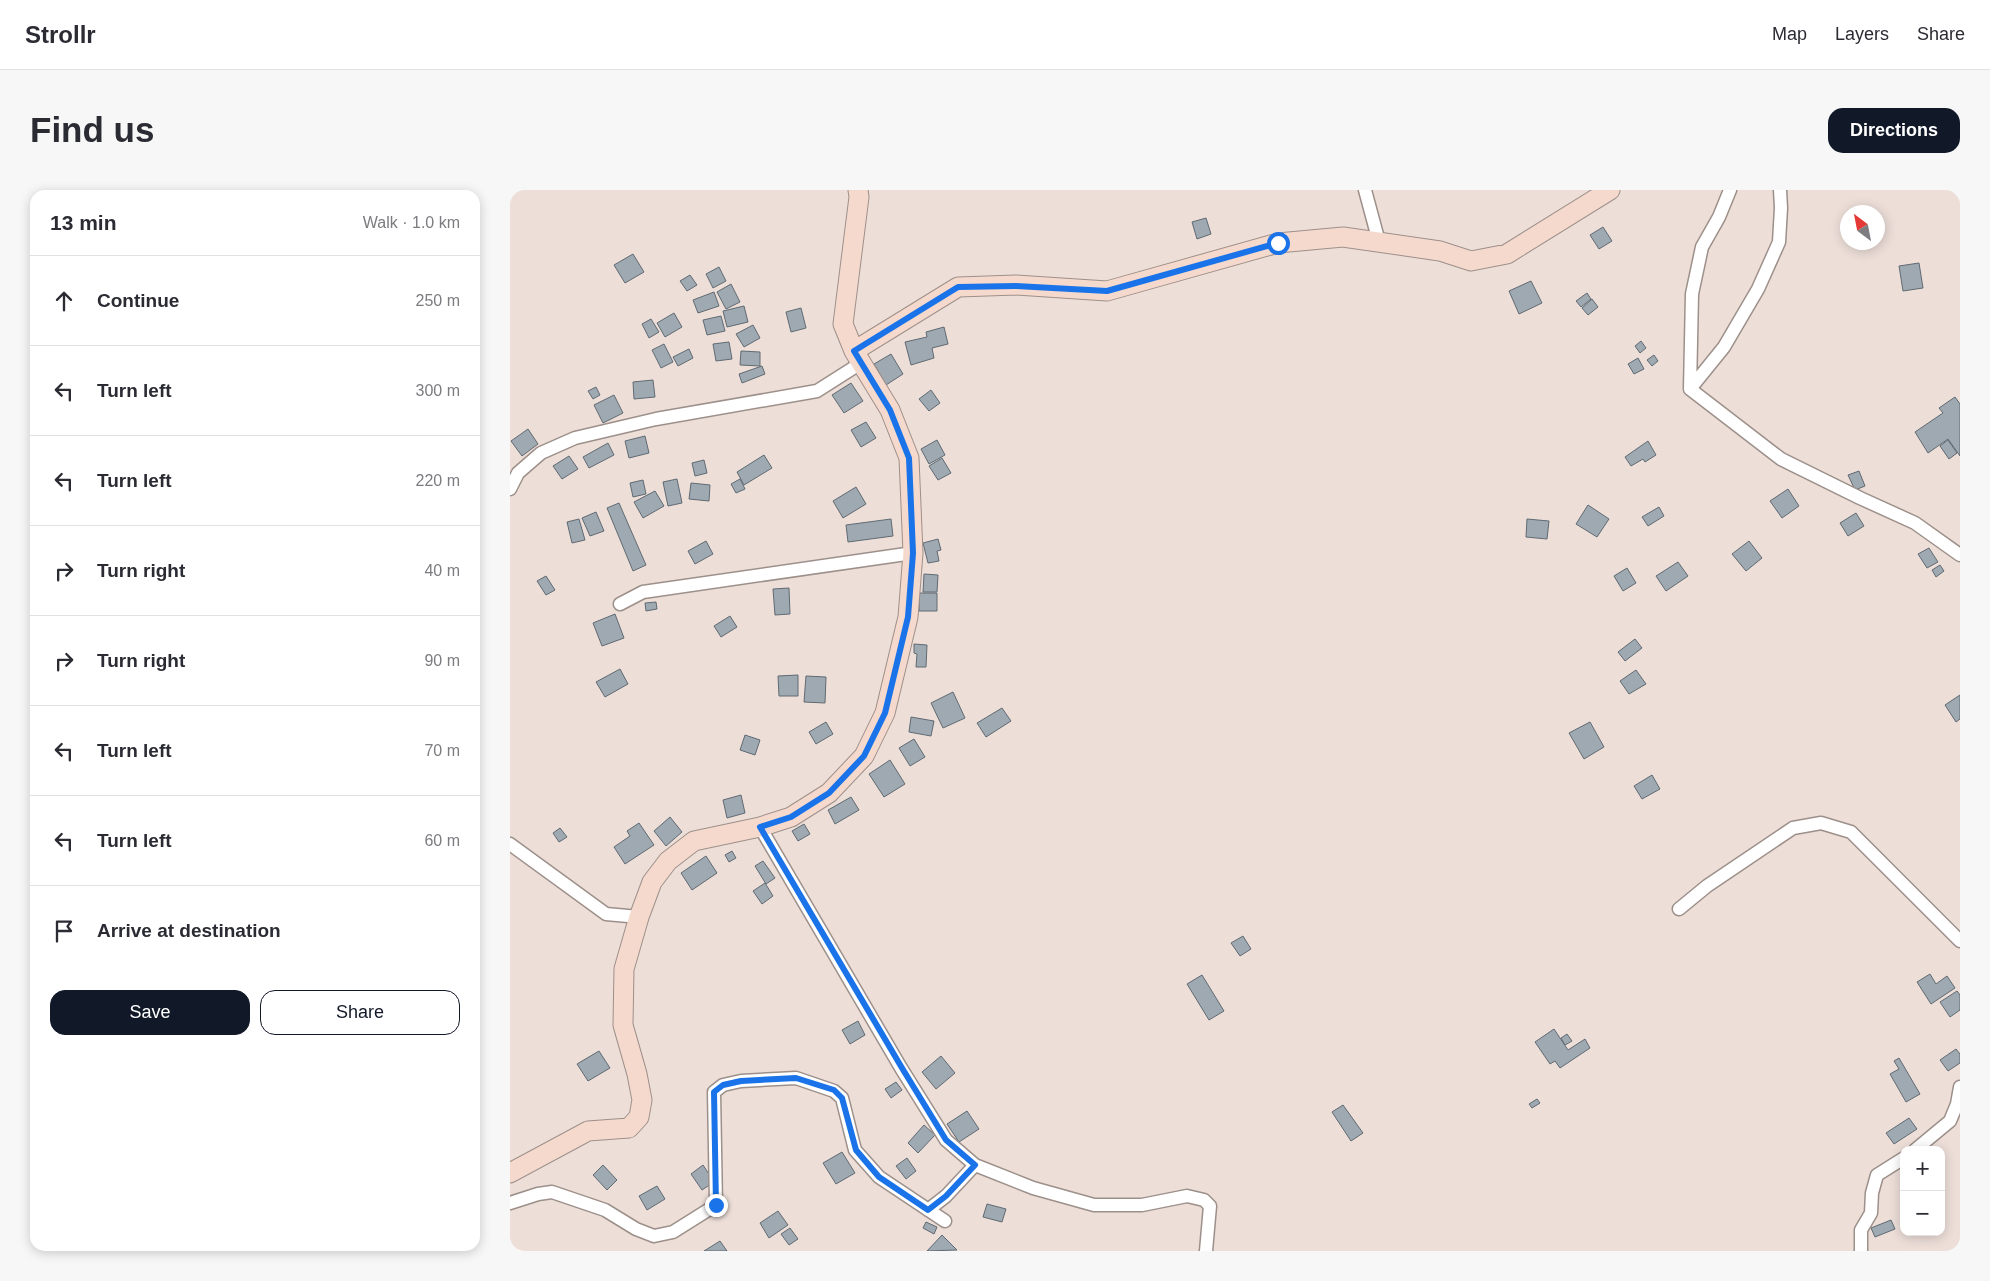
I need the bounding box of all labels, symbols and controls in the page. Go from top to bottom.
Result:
text: Strollr [25,21,96,48]
text: Map [1772,24,1807,44]
text: Layers [1835,24,1889,44]
text: Share [1917,24,1965,44]
button: Directions [1828,108,1960,153]
text: Find us [30,110,154,149]
north arrow [1840,205,1885,250]
text: 13 min [50,211,117,234]
text: Walk · 1.0 km [363,214,460,231]
route start [1267,232,1290,255]
icon: ahead [50,287,78,315]
text: Continue [97,290,179,311]
text: 250 m [416,292,460,309]
icon: left [50,377,78,405]
text: Turn left [97,380,172,401]
text: 300 m [416,382,460,399]
icon: left [50,467,78,495]
text: Turn left [97,470,172,491]
text: 220 m [416,472,460,489]
icon: right [50,557,78,585]
text: Turn right [97,560,185,581]
text: 40 m [424,562,460,579]
icon: right [50,647,78,675]
text: Turn right [97,650,185,671]
text: 90 m [424,652,460,669]
icon: left [50,737,78,765]
text: Turn left [97,740,172,761]
text: 70 m [424,742,460,759]
icon: left [50,827,78,855]
text: Turn left [97,830,172,851]
text: 60 m [424,832,460,849]
icon: arrive [50,917,78,945]
text: Arrive at destination [97,920,281,941]
button: Save [50,990,250,1035]
button: Share [260,990,460,1035]
map controls [1900,1146,1945,1236]
button: + [1900,1146,1945,1191]
button: − [1900,1191,1945,1236]
route end [705,1194,728,1217]

